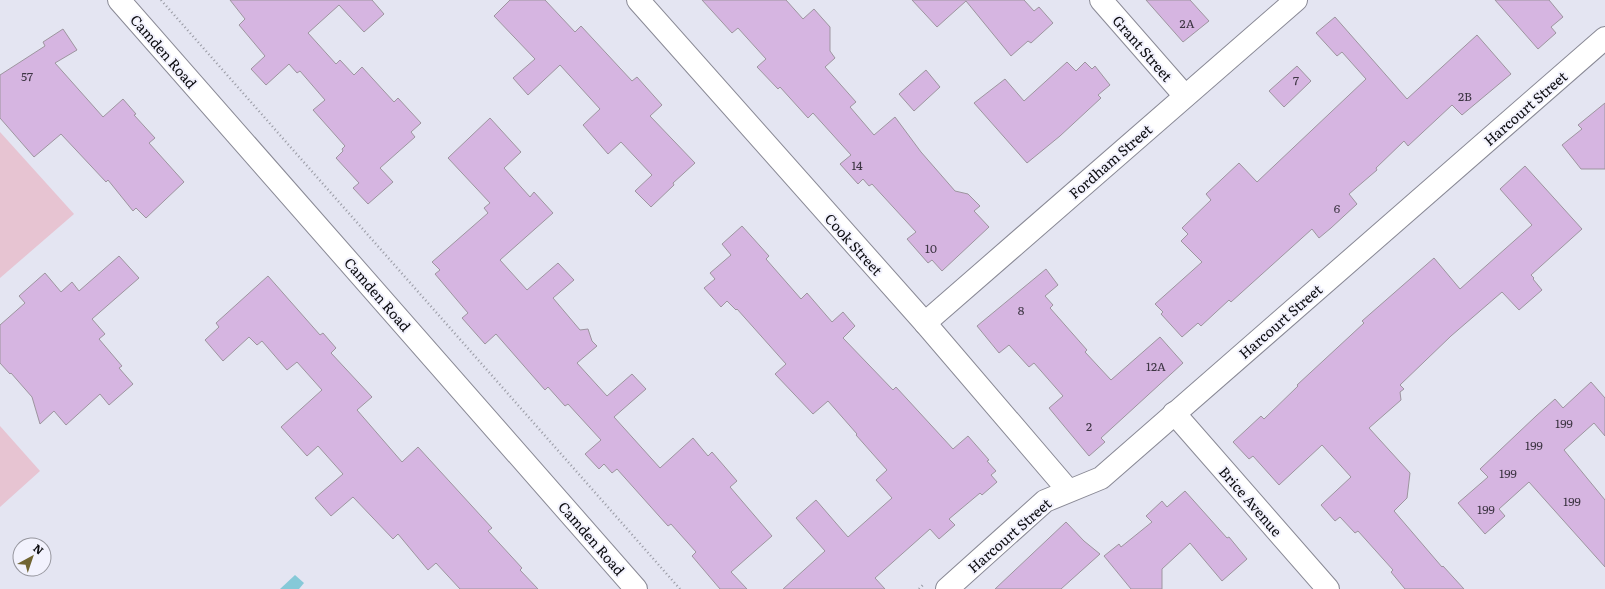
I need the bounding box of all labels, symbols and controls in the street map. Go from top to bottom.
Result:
street label: Camden Road [126,10,202,93]
street label: Grant Street [1109,11,1178,86]
house number: 2A [1180,14,1195,32]
street label: Harcourt Street [1479,66,1571,150]
house number: 57 [21,67,33,85]
house number: 7 [1293,71,1299,89]
house number: 2B [1458,87,1472,105]
street label: Fordham Street [1064,119,1156,203]
house number: 14 [851,156,863,174]
house number: 6 [1334,199,1341,217]
street label: Cook Street [821,209,888,280]
house number: 10 [925,239,937,257]
street label: Camden Road [340,253,416,336]
street label: Harcourt Street [1234,279,1326,363]
house number: 8 [1018,301,1025,319]
house number: 12A [1146,357,1166,375]
house number: 199 [1555,414,1573,432]
house number: 2 [1086,417,1092,435]
house number: 199 [1525,436,1543,454]
street label: Brice Avenue [1215,462,1287,540]
house number: 199 [1499,464,1517,482]
house number: 199 [1563,492,1581,510]
street label: Harcourt Street [963,493,1055,577]
street label: Camden Road [554,497,630,580]
house number: 199 [1477,500,1495,518]
north arrow [12,537,52,577]
text: N [30,539,48,558]

